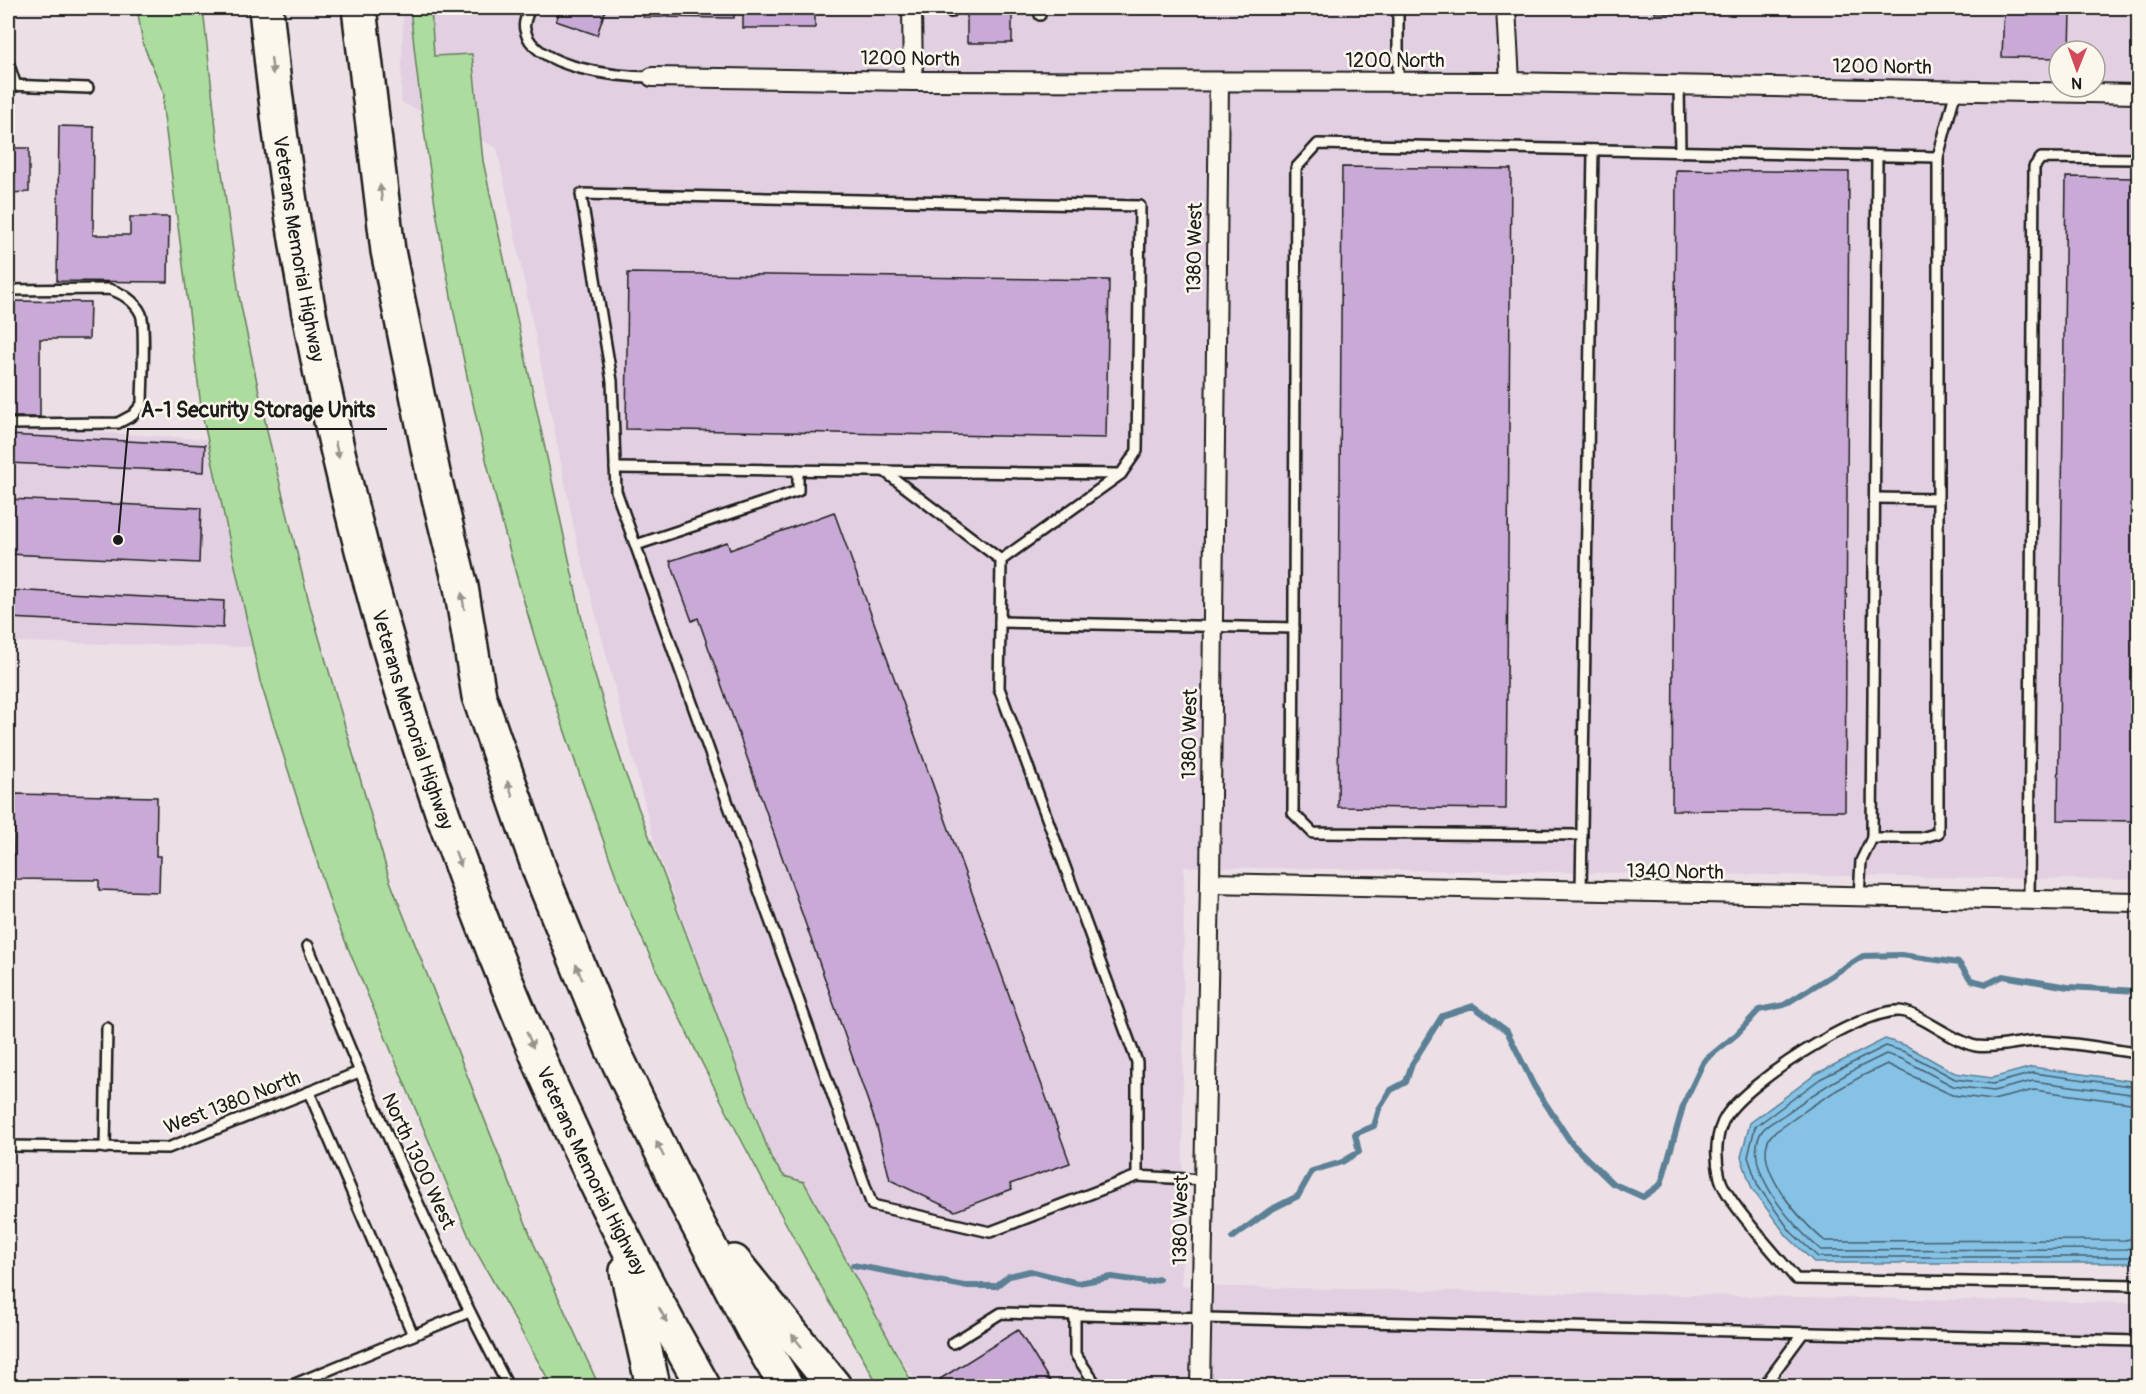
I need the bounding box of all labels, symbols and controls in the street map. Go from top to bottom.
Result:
north arrow [2047,39,2107,99]
street label: 1200 North [860,45,960,72]
street label: 1200 North [1345,48,1445,73]
street label: 1200 North [1832,53,1932,80]
one-way arrow [267,56,277,75]
text: N [2071,73,2082,93]
street label: Veterans Memorial Highway [268,134,330,364]
one-way arrow [376,183,385,202]
street label: 1380 West [1181,201,1208,294]
callout: A-1 Security Storage Units [128,390,387,429]
text: A-1 Security Storage Units [141,397,376,424]
one-way arrow [333,441,343,460]
one-way arrow [459,591,468,610]
street label: Veterans Memorial Highway [366,607,459,833]
street label: 1380 West [1176,687,1203,780]
one-way arrow [505,780,515,798]
one-way arrow [453,850,463,868]
street label: 1340 North [1626,858,1724,885]
one-way arrow [574,962,584,980]
one-way arrow [525,1031,535,1049]
street label: Veterans Memorial Highway [531,1063,653,1280]
street label: West 1380 North [160,1065,304,1140]
street label: North 1300 West [376,1089,461,1234]
one-way arrow [655,1141,664,1158]
street label: 1380 West [1167,1173,1194,1266]
one-way arrow [658,1307,668,1324]
one-way arrow [791,1333,804,1349]

